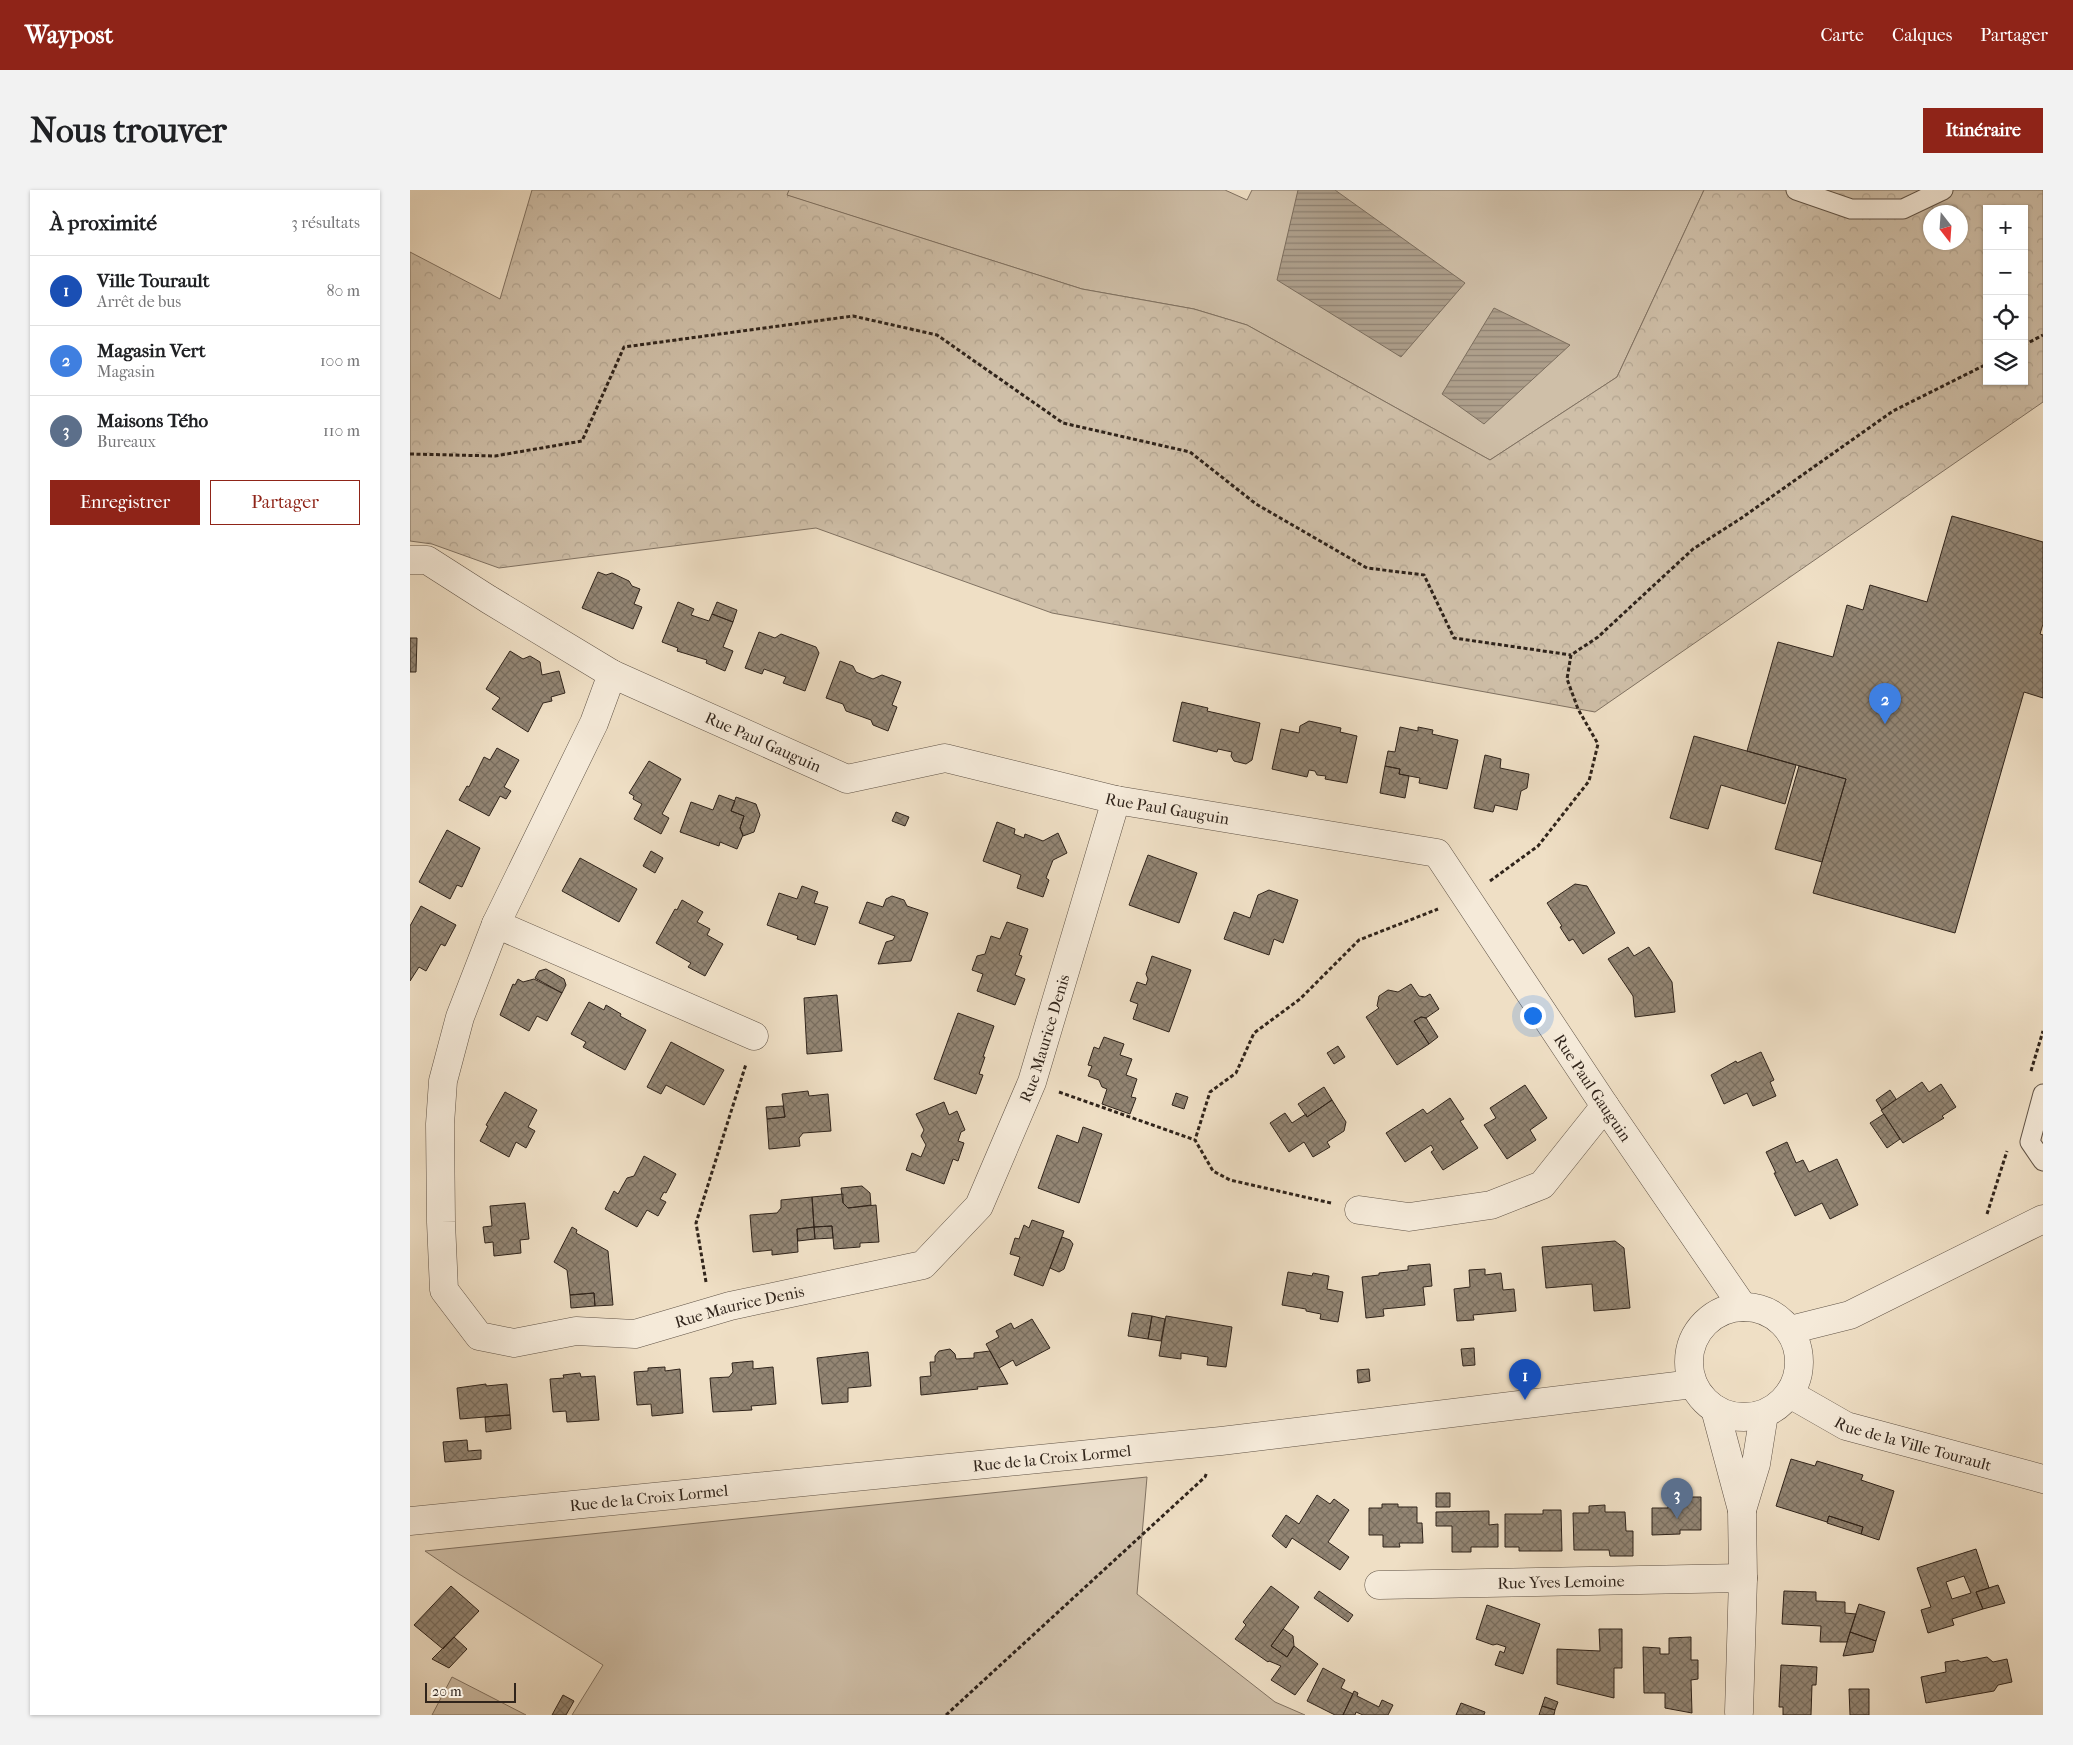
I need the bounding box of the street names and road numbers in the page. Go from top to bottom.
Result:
street label: Rue Paul Gauguin [702,707,825,776]
street label: Rue Paul Gauguin [1103,788,1231,828]
street label: Rue Maurice Denis [1015,972,1073,1105]
street label: Rue Paul Gauguin [1550,1030,1636,1145]
street label: Rue Maurice Denis [672,1281,806,1331]
street label: Rue de la Ville Tourault [1831,1412,1994,1474]
street label: Rue de la Croix Lormel [972,1440,1133,1475]
street label: Rue de la Croix Lormel [569,1480,729,1515]
street label: Rue Yves Lemoine [1497,1571,1625,1592]

